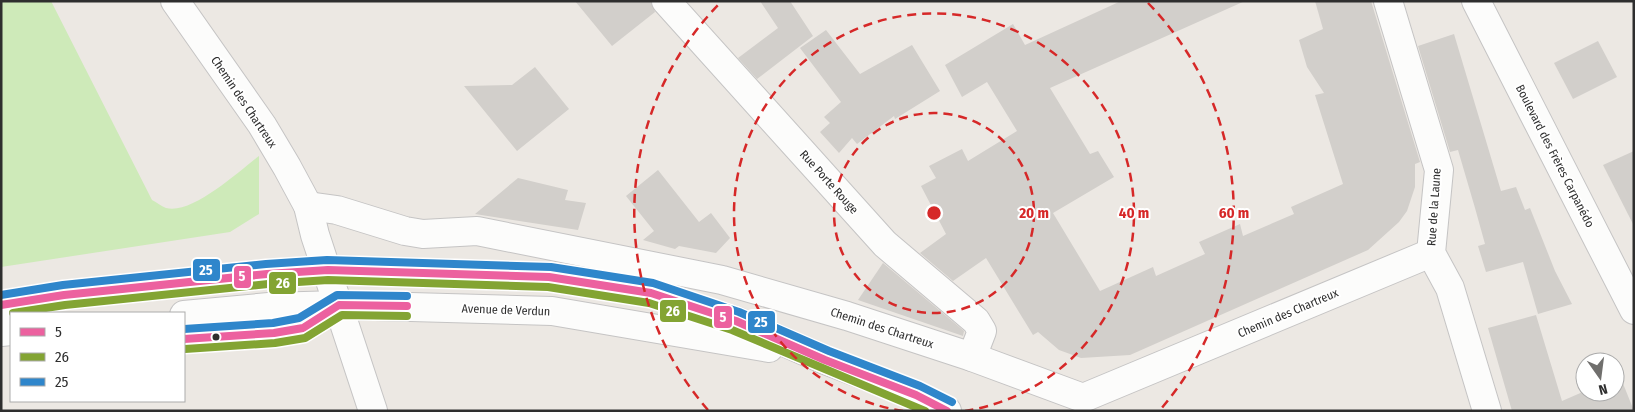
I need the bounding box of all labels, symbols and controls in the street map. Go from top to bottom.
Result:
street label: Chemin des Chartreux [208,54,280,151]
street label: Boulevard des Frères Carpanédo [1513,82,1597,230]
street label: Rue Porte Rouge [797,147,861,217]
street label: Rue de la Laune [1424,167,1444,246]
centre of rings [925,204,943,222]
text: 20 m [1018,204,1049,222]
text: 40 m [1119,204,1149,222]
text: 60 m [1219,204,1249,222]
line badge: 25 [192,258,221,282]
text: 25 [198,262,213,279]
line badge: 5 [233,265,252,289]
text: 5 [239,268,246,285]
line badge: 26 [268,271,297,295]
text: 26 [275,275,290,292]
street label: Chemin des Chartreux [1236,285,1341,340]
line badge: 26 [659,299,687,323]
street label: Avenue de Verdun [461,301,551,319]
text: 26 [665,303,680,320]
line badge: 5 [713,305,733,329]
street label: Chemin des Chartreux [829,305,936,351]
text: 5 [720,309,727,326]
line badge: 25 [747,310,776,334]
legend [10,312,185,402]
text: 25 [753,314,768,331]
text: 5 [55,323,62,341]
unlabelled marker [211,332,221,342]
text: 26 [55,348,69,366]
north arrow [1575,352,1625,402]
text: 25 [55,373,69,391]
text: N [1597,380,1609,398]

